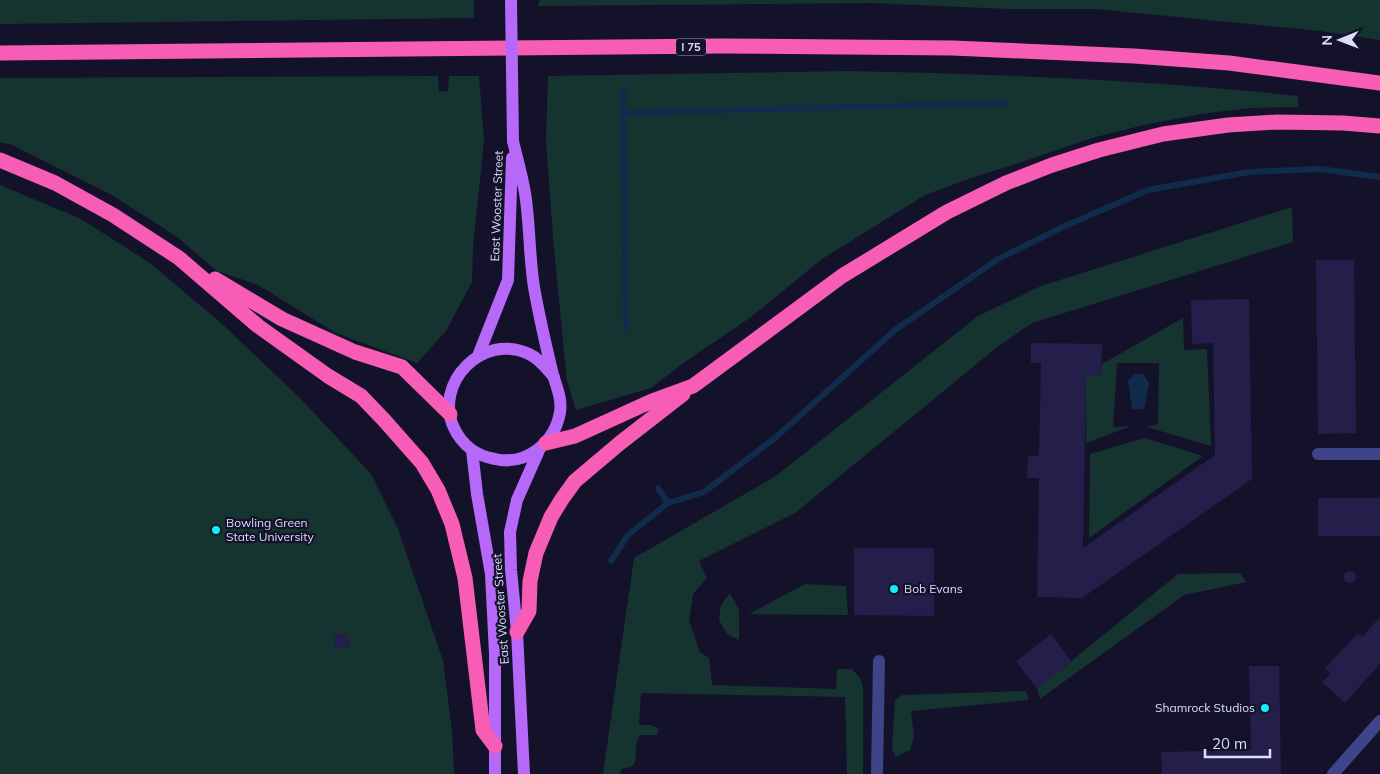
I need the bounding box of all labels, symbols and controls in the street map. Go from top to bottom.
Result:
north arrow [1315,15,1365,65]
text: N [1318,35,1336,46]
road number: I 75 [676,38,706,56]
street label: East Wooster Street [487,150,506,262]
place label: Bowling Green State University [226,515,314,544]
marker: Bowling Green State University [210,524,222,536]
street label: East Wooster Street [489,553,512,665]
place label: Bob Evans [904,581,963,596]
marker: Bob Evans [888,583,900,595]
place label: Shamrock Studios [1155,700,1255,715]
marker: Shamrock Studios [1259,702,1271,714]
scale bar [1205,726,1270,758]
text: 20 m [1212,734,1247,753]

